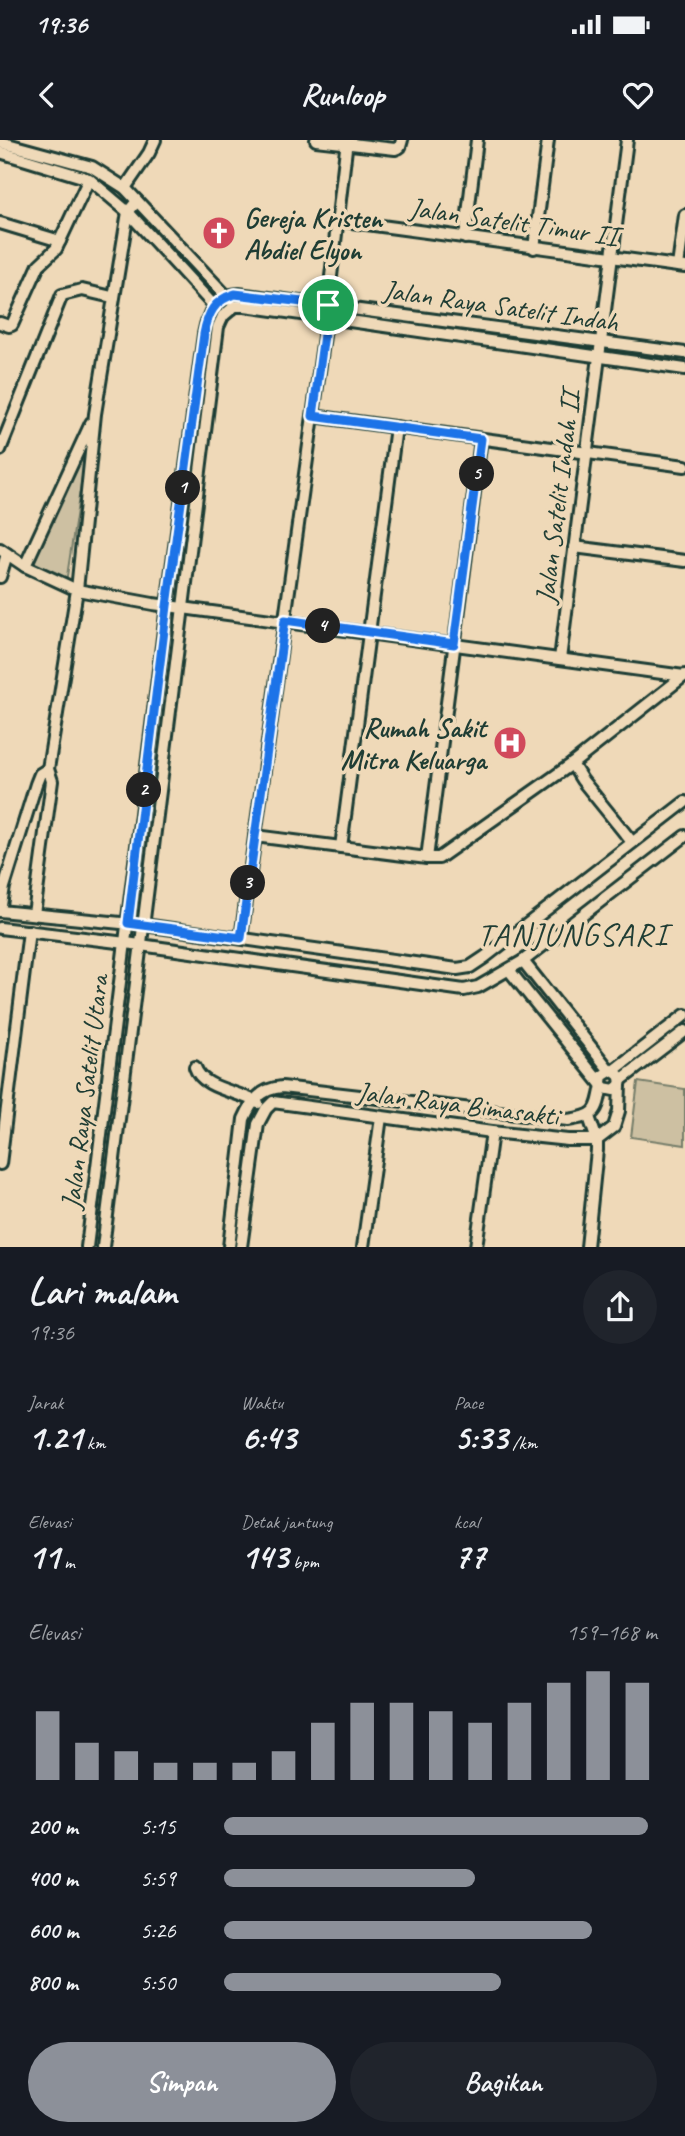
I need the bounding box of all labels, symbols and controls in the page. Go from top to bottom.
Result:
text: 19:36 [35,8,87,41]
text: Runloop [301,74,384,115]
icon: back [28,76,66,114]
icon: heart [619,76,657,114]
street label: Jalan Satelit Timur II [406,189,626,254]
place label: Gereja Kristen Abdiel Elyon [244,200,384,268]
church icon: Gereja Kristen Abdiel Elyon [200,214,238,252]
street label: Jalan Raya Satelit Indah [379,271,621,339]
pin [298,275,358,335]
icon: arrive [309,286,347,324]
street label: Jalan Satelit Indah II [527,383,589,607]
pin: 5 [460,456,494,492]
text: 5 [472,461,481,485]
pin: 1 [166,470,200,506]
text: 1 [178,475,187,499]
pin: 4 [306,608,340,644]
text: 4 [318,613,327,637]
place label: Rumah Sakit Mitra Keluarga [341,710,489,777]
hospital icon: Rumah Sakit Mitra Keluarga [491,724,529,762]
pin: 2 [127,772,162,808]
text: 2 [139,777,148,801]
pin: 3 [230,866,266,900]
text: 3 [243,870,252,894]
district label: TANJUNGSARI [478,914,674,955]
street label: Jalan Raya Satelit Utara [53,971,117,1213]
street label: Jalan Raya Bimasakti [353,1074,565,1134]
text: Lari malam [28,1268,176,1315]
button: share [583,1270,657,1344]
text: 19:36 [28,1318,74,1347]
text: Jarak [28,1391,63,1415]
text: Waktu [241,1391,283,1415]
text: Pace [454,1391,483,1415]
text: 1.21 [28,1415,82,1460]
text: 6:43 [241,1415,296,1460]
text: 5:33 [454,1415,508,1460]
text: km [82,1431,105,1455]
text: /km [508,1431,537,1455]
text: Elevasi [28,1510,71,1534]
text: Detak jantung [241,1510,333,1534]
text: kcal [454,1510,479,1534]
text: 11 [28,1534,60,1579]
text: 143 [241,1534,288,1579]
text: 77 [454,1534,485,1579]
text: m [60,1550,75,1574]
text: bpm [288,1550,319,1574]
text: Elevasi [28,1618,81,1647]
text: 159–168 m [566,1618,657,1647]
text: 200 m [28,1812,78,1841]
text: 5:15 [140,1812,176,1841]
text: 400 m [28,1864,78,1893]
text: 5:59 [140,1864,176,1893]
text: 600 m [28,1916,78,1945]
text: 5:26 [140,1916,176,1945]
text: 800 m [28,1968,78,1997]
text: 5:50 [140,1968,176,1997]
button: Simpan [28,2042,336,2122]
button: Bagikan [350,2042,657,2122]

